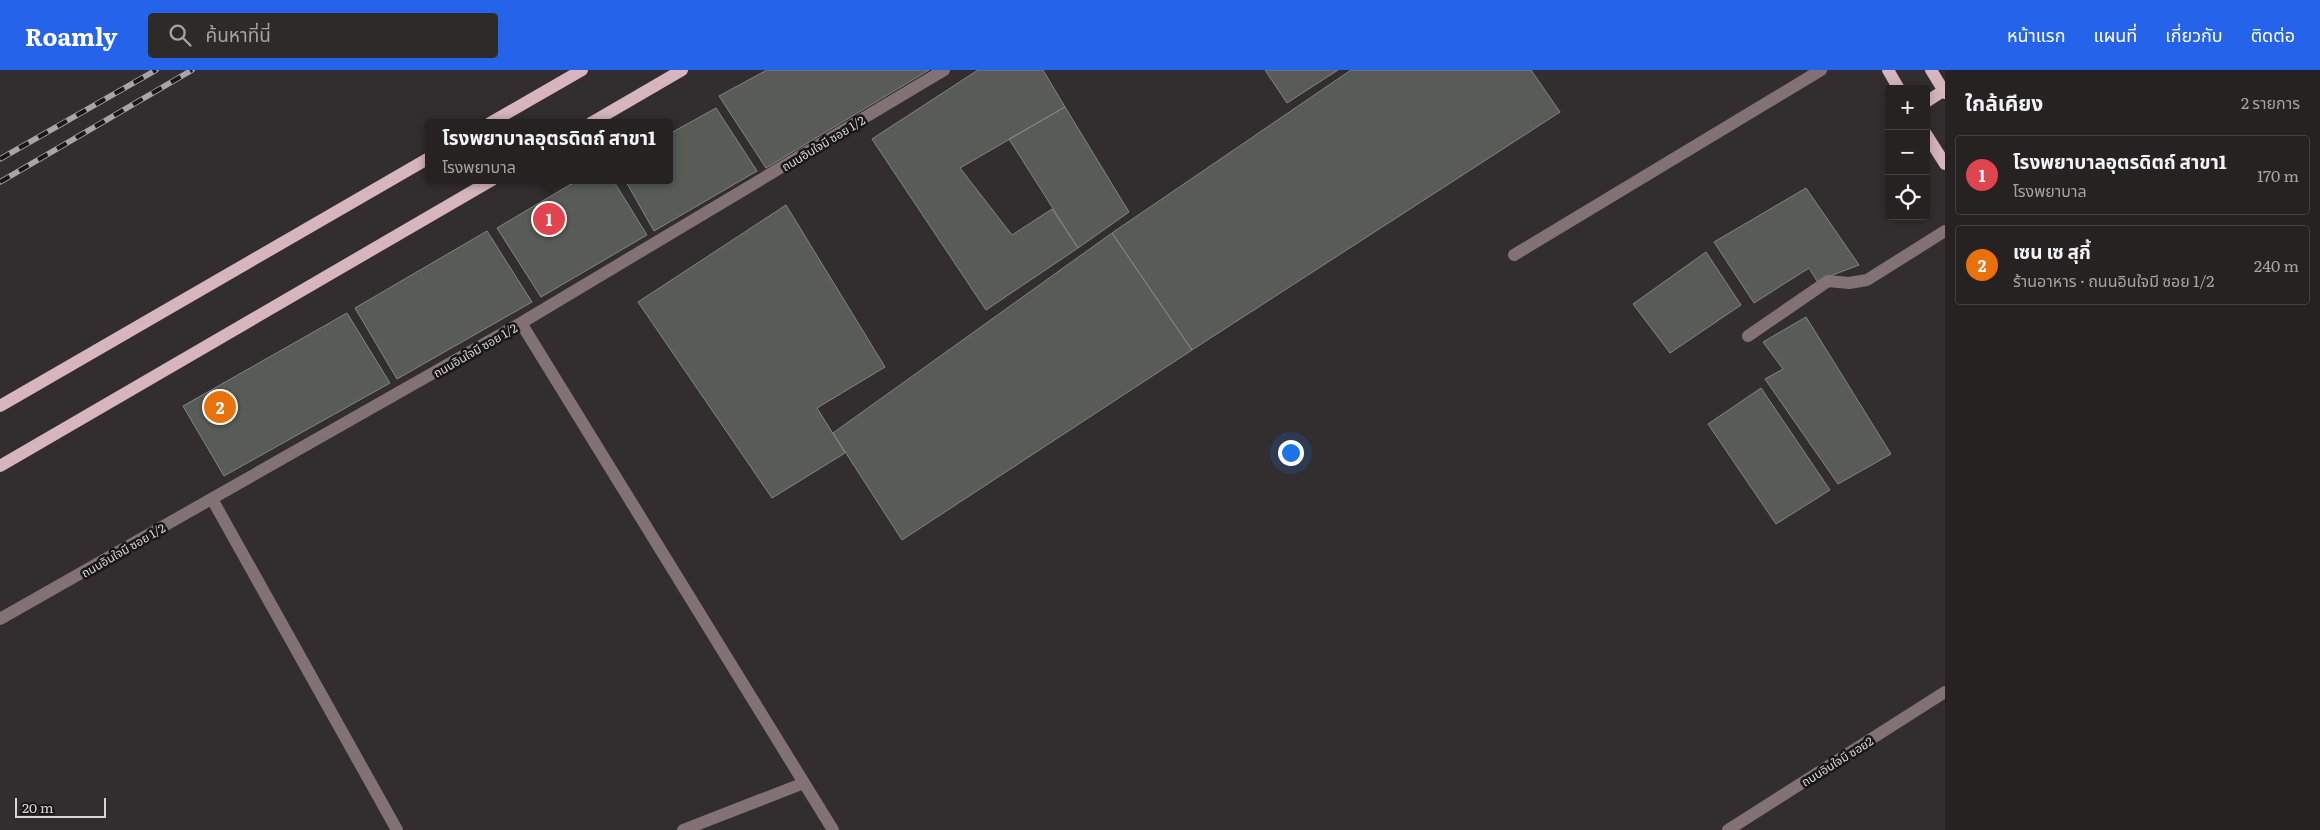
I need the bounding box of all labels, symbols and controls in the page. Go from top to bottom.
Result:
search box [148,13,498,58]
text: Roamly [25,18,118,53]
text: ค้นหาที่นี่ [206,20,271,48]
icon: search [166,21,194,49]
text: หน้าแรก [2007,21,2065,48]
text: แผนที่ [2093,21,2137,48]
text: เกี่ยวกับ [2165,21,2223,48]
text: ติดต่อ [2251,21,2295,48]
map controls [1885,85,1930,220]
button: + [1885,85,1930,130]
text: ใกล้เคียง [1965,86,2043,117]
text: 2 รายการ [2241,90,2300,114]
street label: ถนนอินใจมี ซอย 1/2 [778,111,868,175]
popup [425,119,673,184]
text: โรงพยาบาลอุตรดิตถ์ สาขา1 [442,123,656,151]
button: − [1885,130,1930,175]
text: โรงพยาบาลอุตรดิตถ์ สาขา1 [2013,147,2227,175]
text: โรงพยาบาล [442,154,516,178]
text: 1 [1979,163,1985,187]
text: 170 m [2257,163,2299,187]
button: locate [1885,175,1930,220]
text: โรงพยาบาล [2013,178,2087,202]
pin: 1 [533,200,565,238]
text: เซน เซ สุกี้ [2013,237,2091,265]
text: 2 [1978,253,1986,277]
text: 240 m [2254,253,2299,277]
text: ร้านอาหาร · ถนนอินใจมี ซอย 1/2 [2013,268,2214,292]
street label: ถนนอินใจมี ซอย 1/2 [430,319,520,381]
pin: 2 [204,388,236,426]
your location [1278,440,1304,466]
street label: ถนนอินใจมี ซอย 1/2 [78,519,168,581]
street label: ถนนอินใจมี ซอย2 [1797,732,1877,790]
scale bar [15,795,106,818]
text: 20 m [22,797,54,817]

